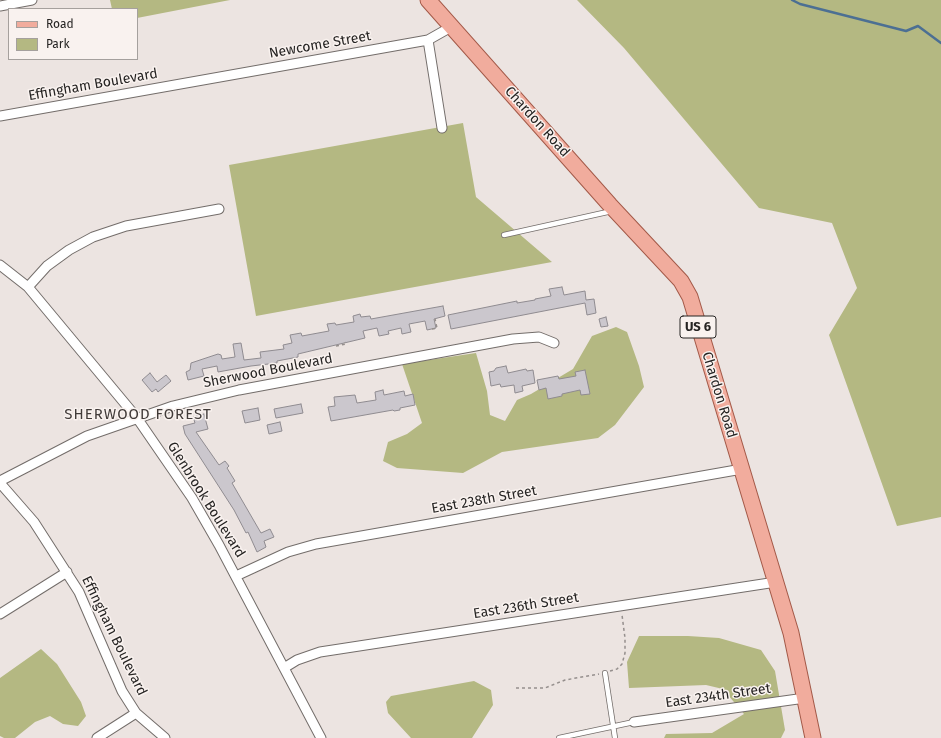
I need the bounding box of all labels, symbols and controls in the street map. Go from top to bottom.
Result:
legend [8,8,138,60]
text: Road [46,17,74,31]
street label: Newcome Street [268,28,372,62]
text: Park [46,37,70,51]
street label: Effingham Boulevard [27,65,159,105]
street label: Chardon Road [501,83,573,161]
road number: US 6 [680,316,716,338]
street label: Sherwood Boulevard [202,350,334,392]
street label: Chardon Road [698,350,740,440]
district label: SHERWOOD FOREST [64,406,212,424]
street label: Glenbrook Boulevard [164,439,248,561]
street label: East 238th Street [430,482,538,518]
street label: Effingham Boulevard [78,573,150,699]
street label: East 236th Street [472,589,580,623]
street label: East 234th Street [664,680,772,712]

